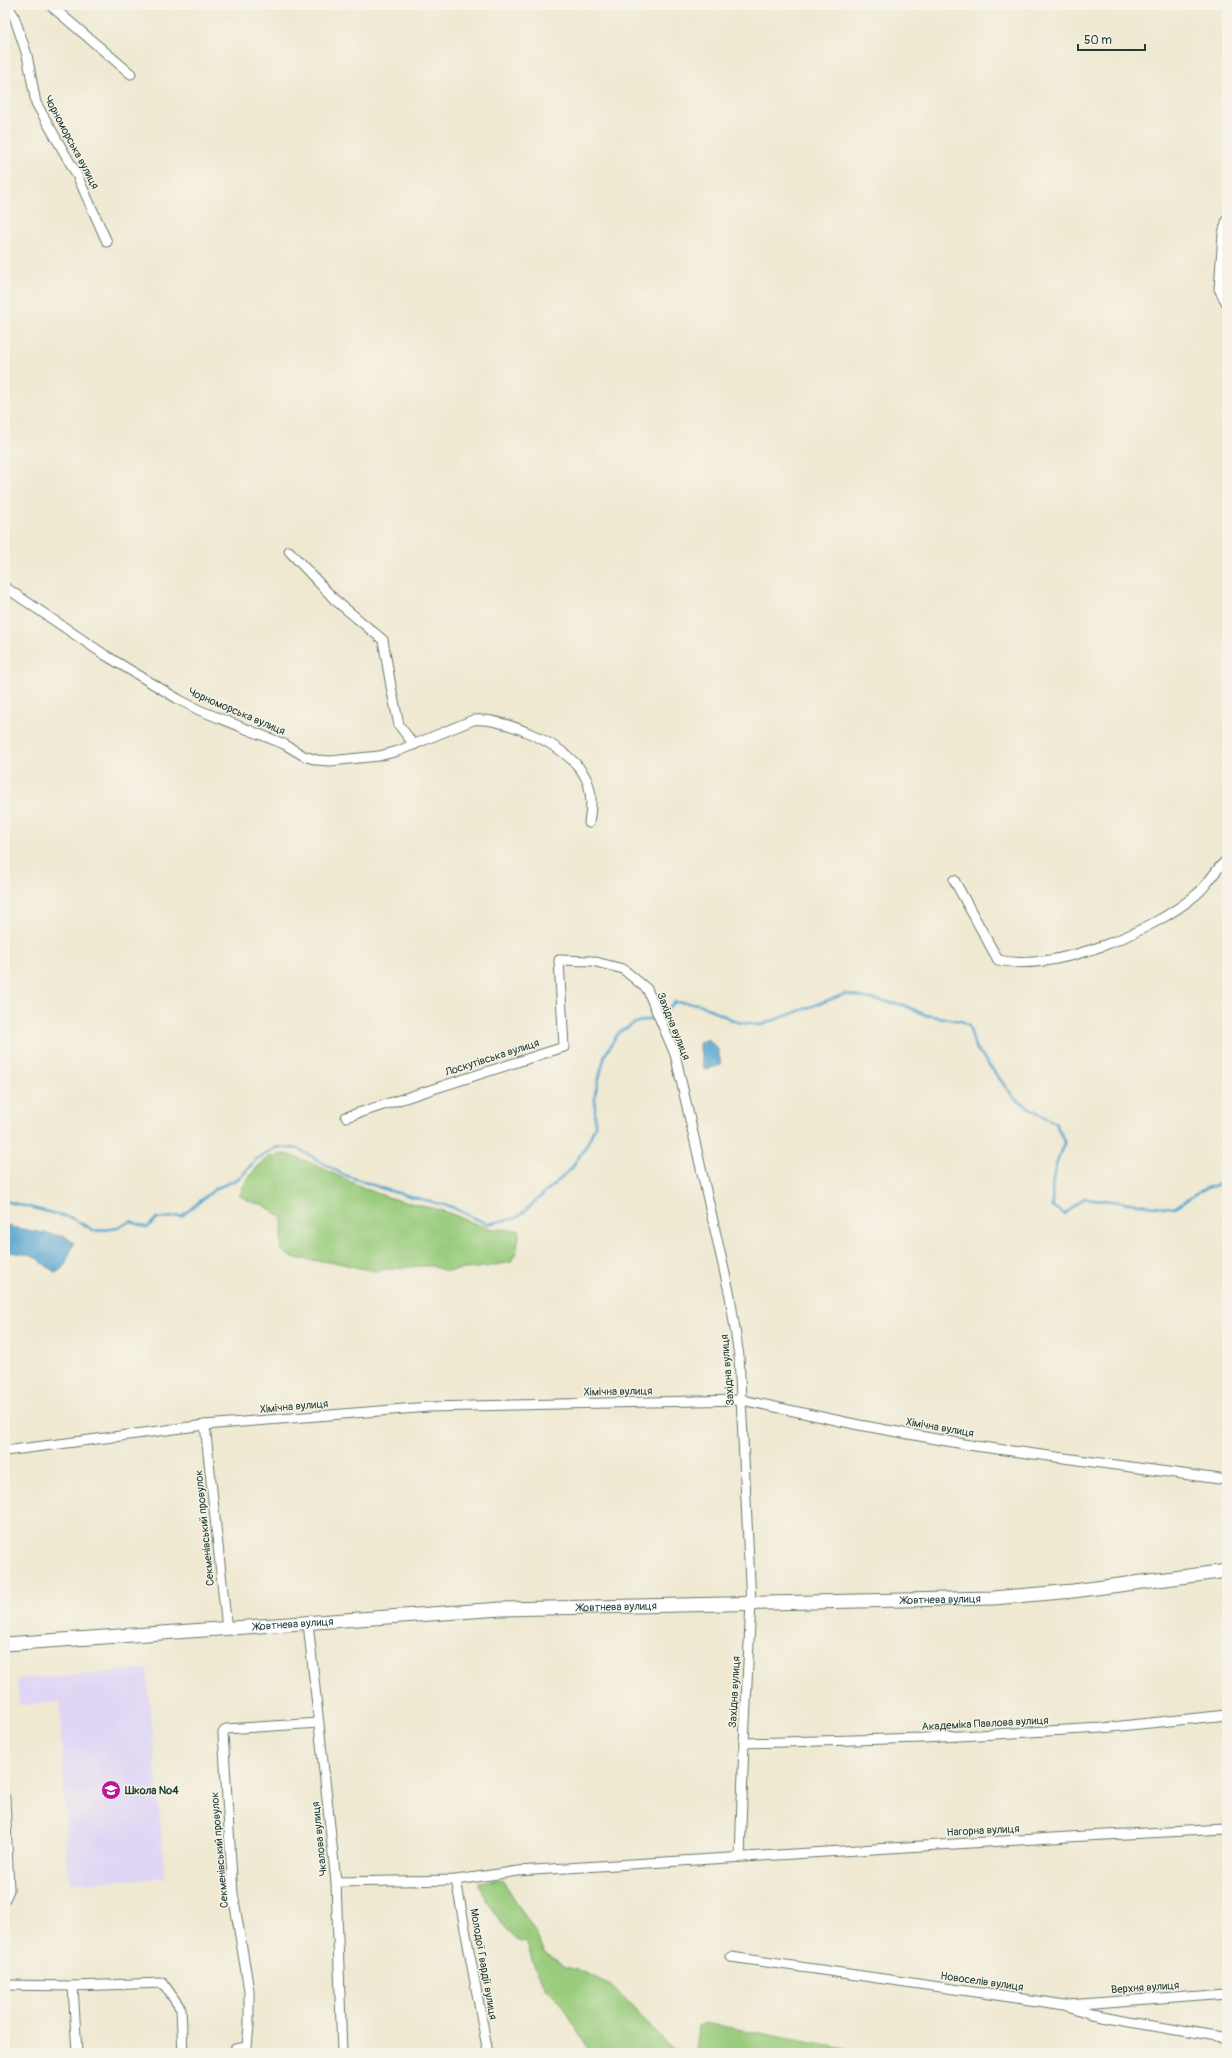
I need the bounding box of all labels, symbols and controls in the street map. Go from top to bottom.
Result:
scale bar [1078,26,1145,52]
text: 50 m [1084,33,1112,48]
street label: Чорноморська вулиця [41,93,102,191]
street label: Чорноморська вулиця [186,685,287,738]
street label: Західна вулиця [654,991,693,1062]
street label: Лоскутівська вулиця [443,1036,541,1079]
street label: Західна вулиця [718,1334,737,1406]
street label: Хімічна вулиця [584,1384,652,1399]
street label: Хімічна вулиця [259,1397,329,1416]
street label: Хімічна вулиця [905,1415,975,1440]
street label: Секменівський провулок [192,1469,217,1587]
street label: Жовтнева вулиця [898,1592,981,1607]
street label: Жовтнева вулиця [574,1600,657,1614]
street label: Жовтнева вулиця [251,1615,334,1634]
street label: Західна вулиця [726,1656,743,1728]
street label: Академіка Павлова вулиця [921,1714,1049,1733]
school or university icon: Школа №4 [100,1779,122,1801]
place label: Школа №4 [124,1784,179,1797]
street label: Секменівський провулок [208,1791,231,1909]
street label: Чкалова вулиця [309,1801,330,1877]
street label: Нагорна вулиця [946,1822,1020,1839]
street label: Молодої Гвардії вулиця [467,1907,500,2021]
street label: Новоселів вулиця [940,1969,1024,1994]
street label: Верхня вулиця [1111,1979,1180,1996]

